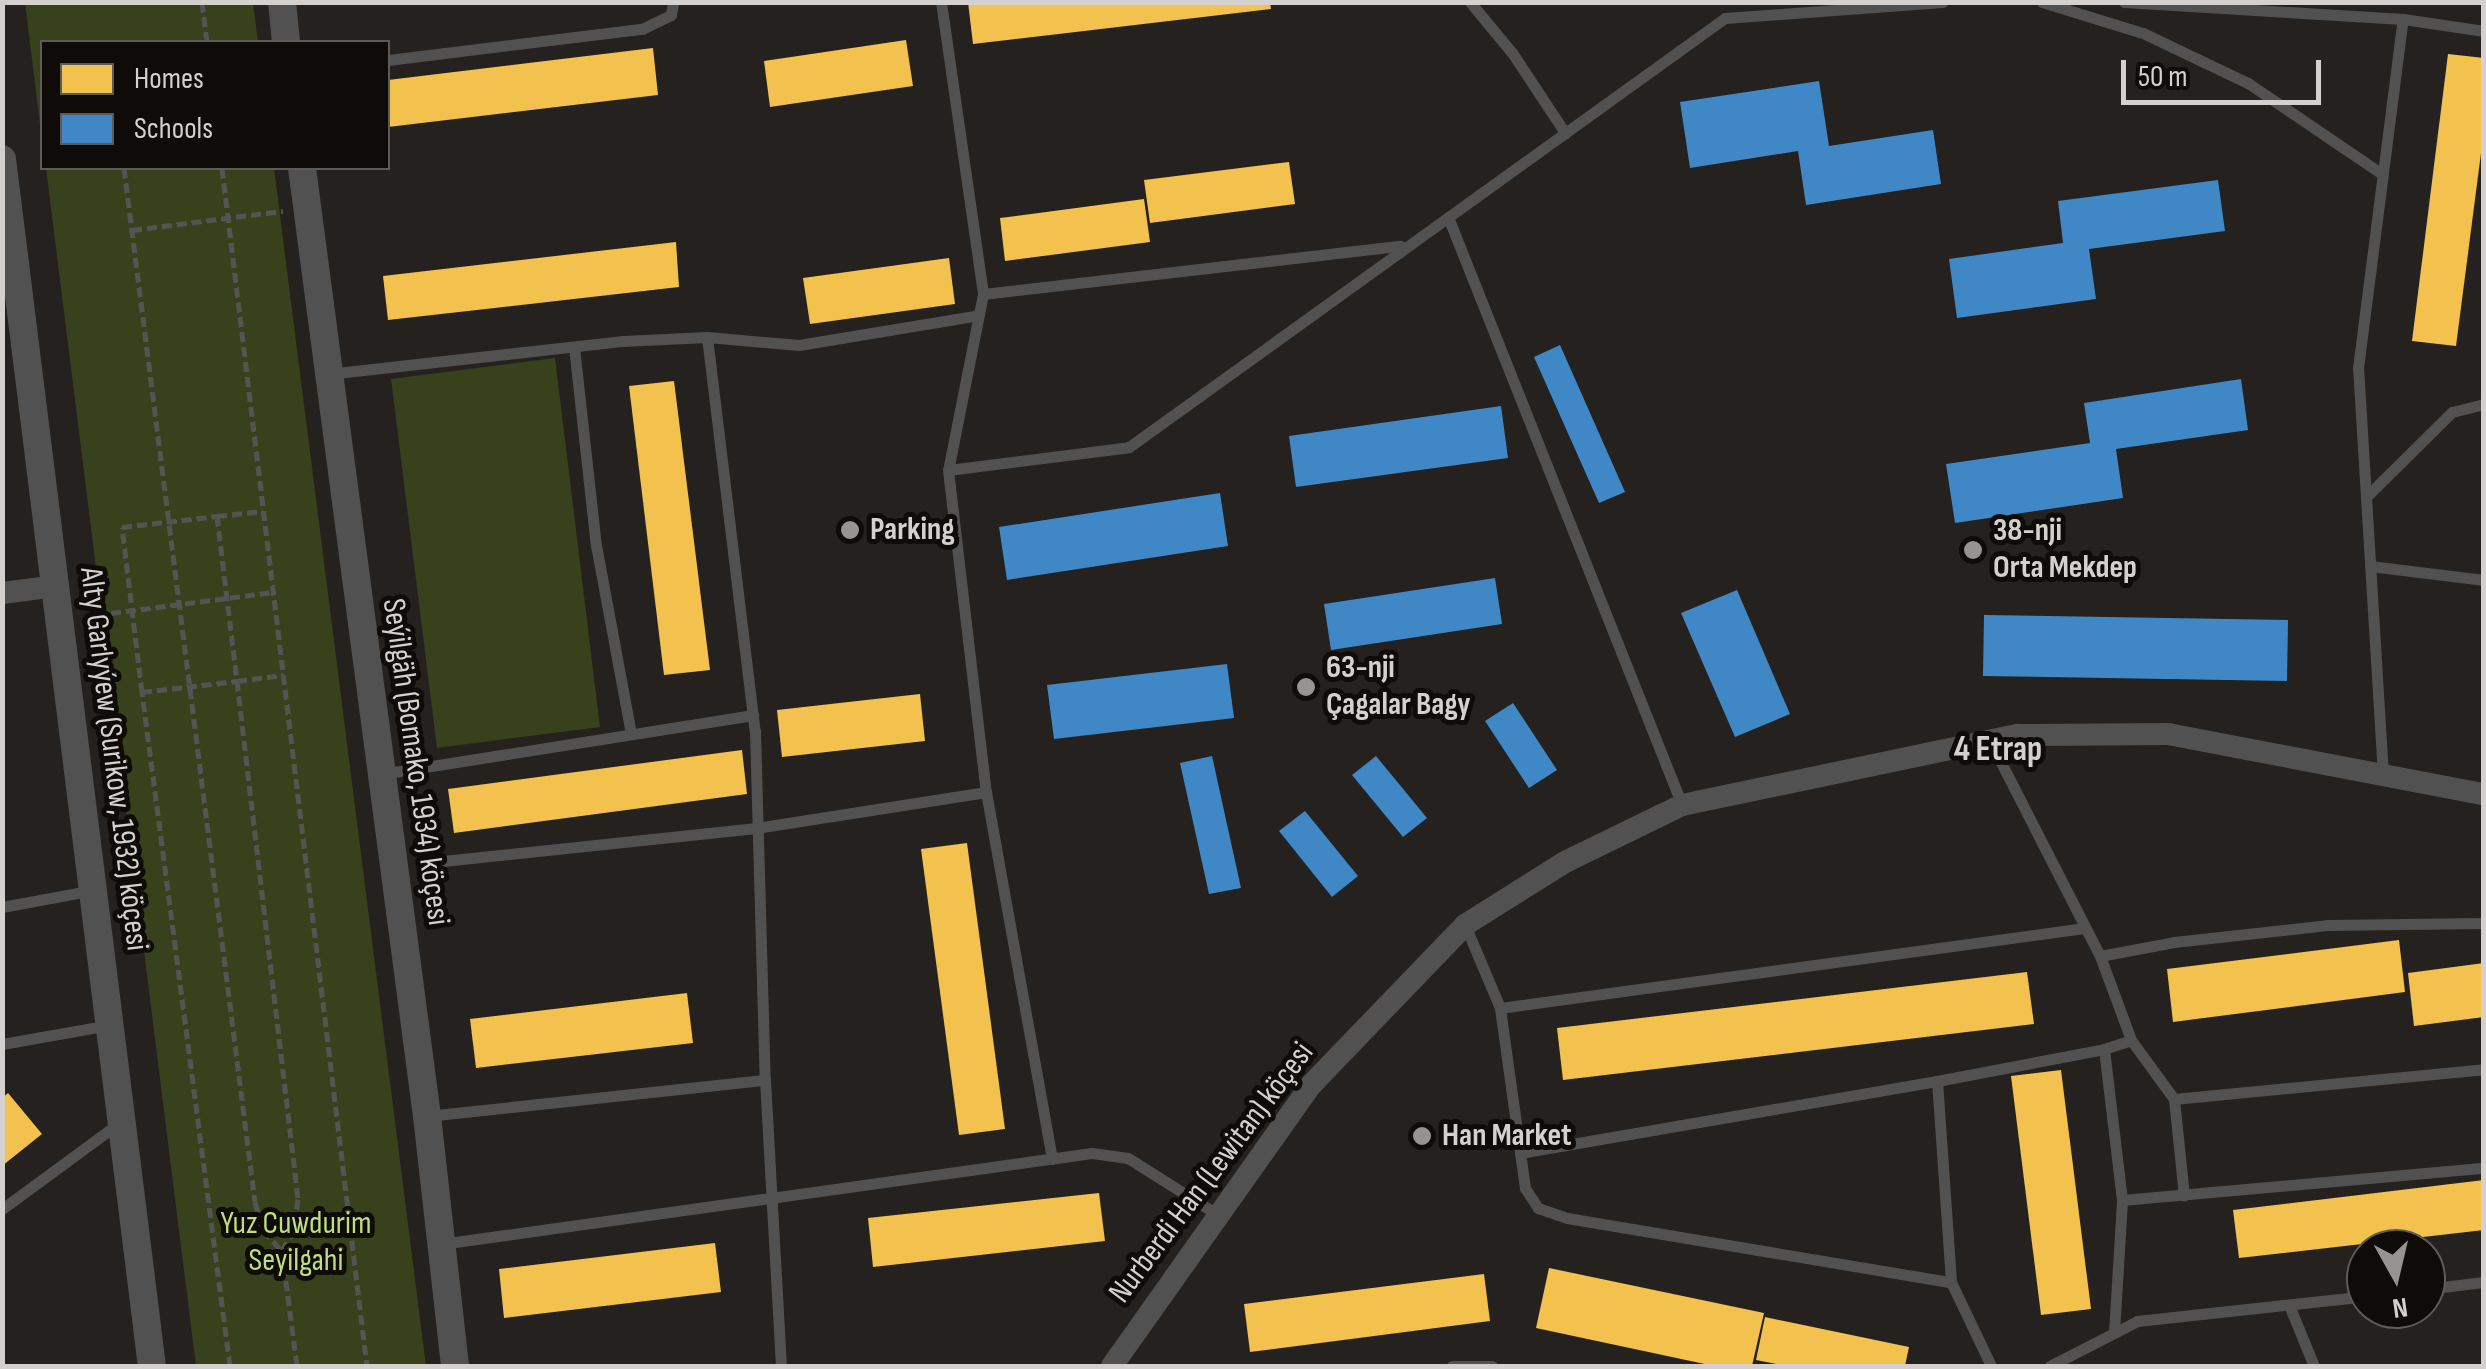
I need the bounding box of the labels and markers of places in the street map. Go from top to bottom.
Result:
place label: Parking [870,511,955,549]
place label: 38-nji Orta Mekdep [1993,513,2137,588]
marker: Parking [839,519,861,541]
marker: 38-nji Orta Mekdep [1962,539,1984,561]
place label: 63-nji Çagalar Bagy [1326,650,1471,725]
marker: 63-nji Çagalar Bagy [1295,676,1317,698]
place label: Han Market [1442,1117,1572,1155]
marker: Han Market [1411,1125,1433,1147]

